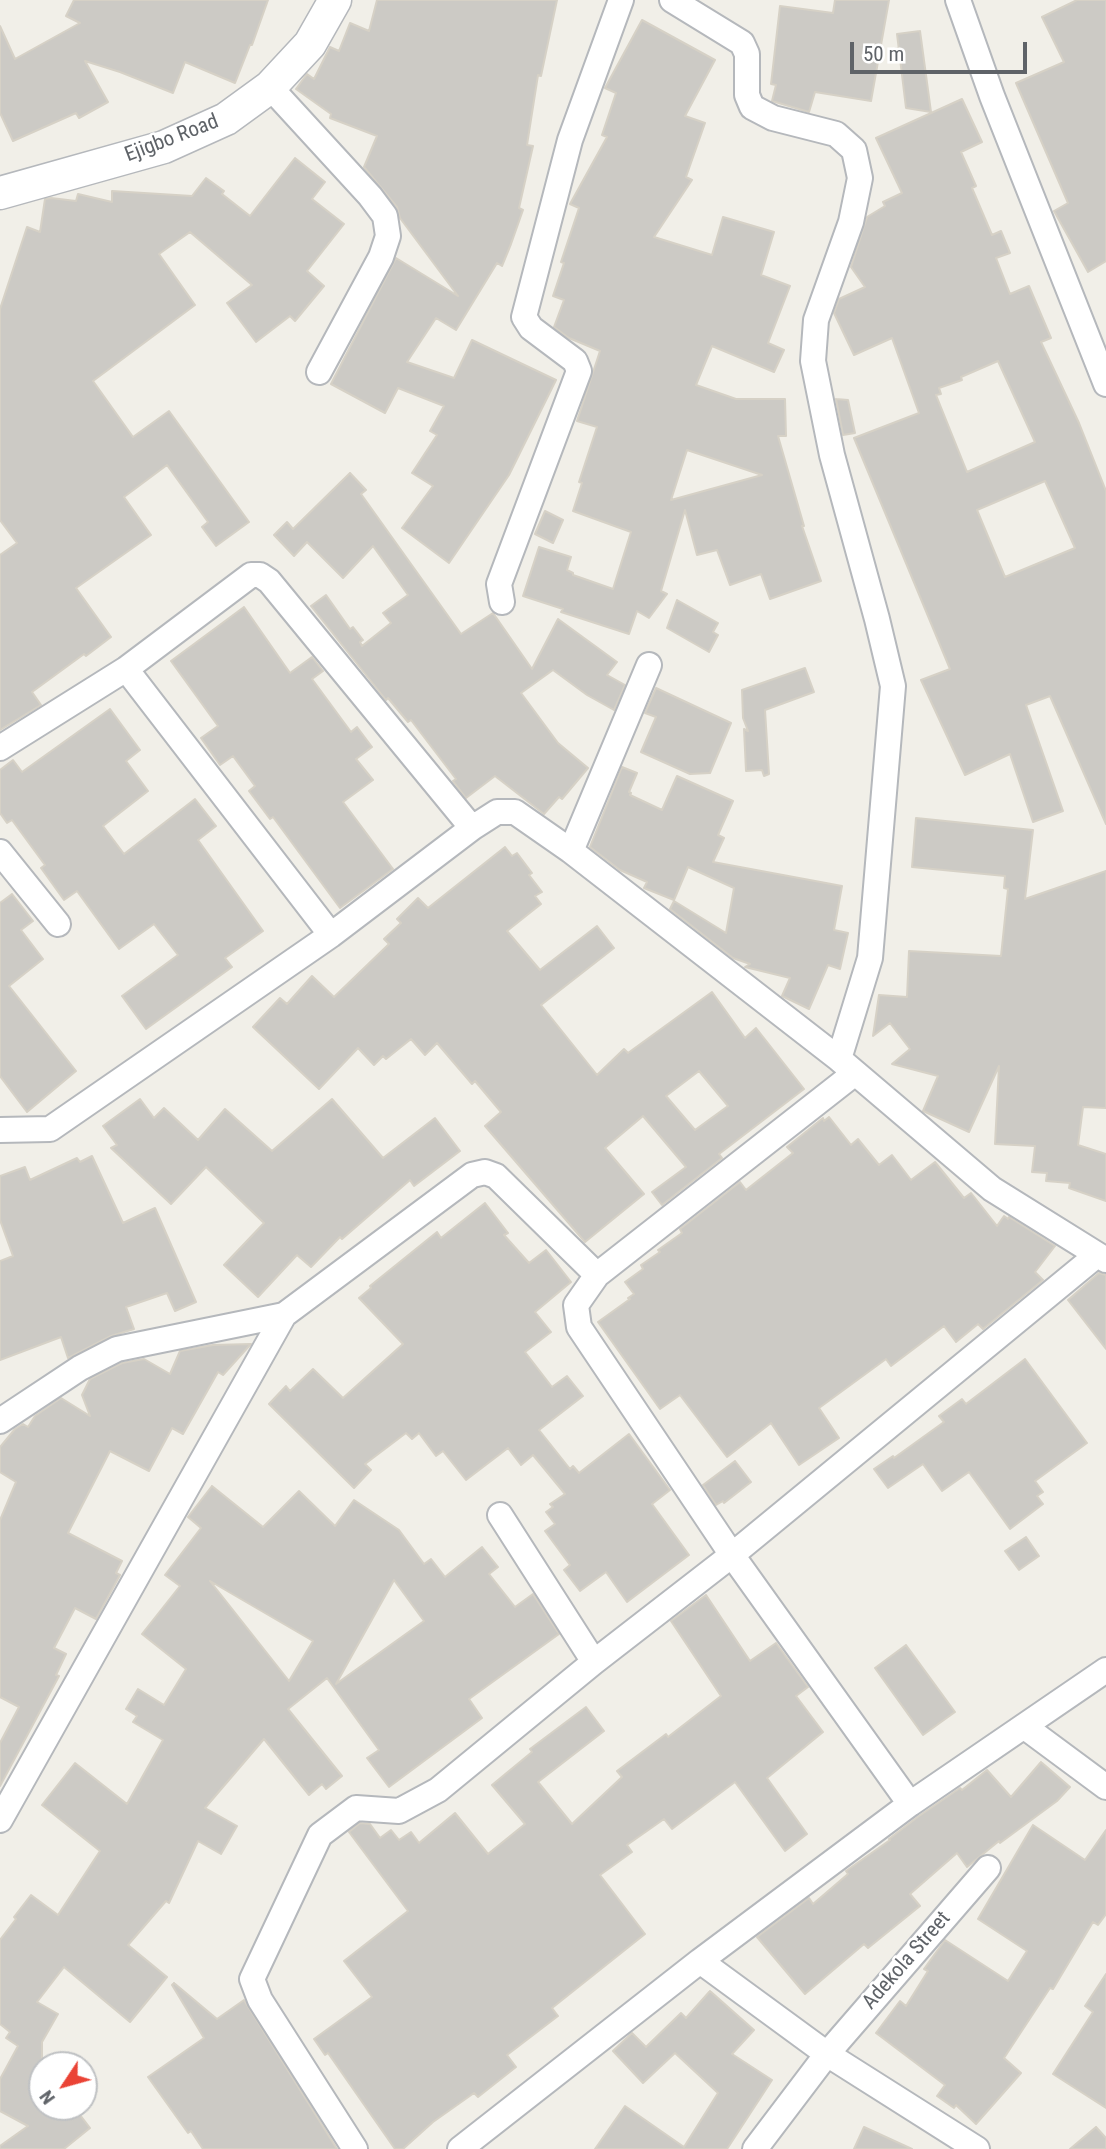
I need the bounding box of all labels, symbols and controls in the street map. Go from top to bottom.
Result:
scale bar [854,28,1031,72]
text: 50 m [863,42,904,66]
street label: Ejigbo Road [122,110,222,168]
street label: Adekola Street [858,1907,956,2015]
north arrow [28,2051,98,2121]
text: N [35,2086,60,2109]

